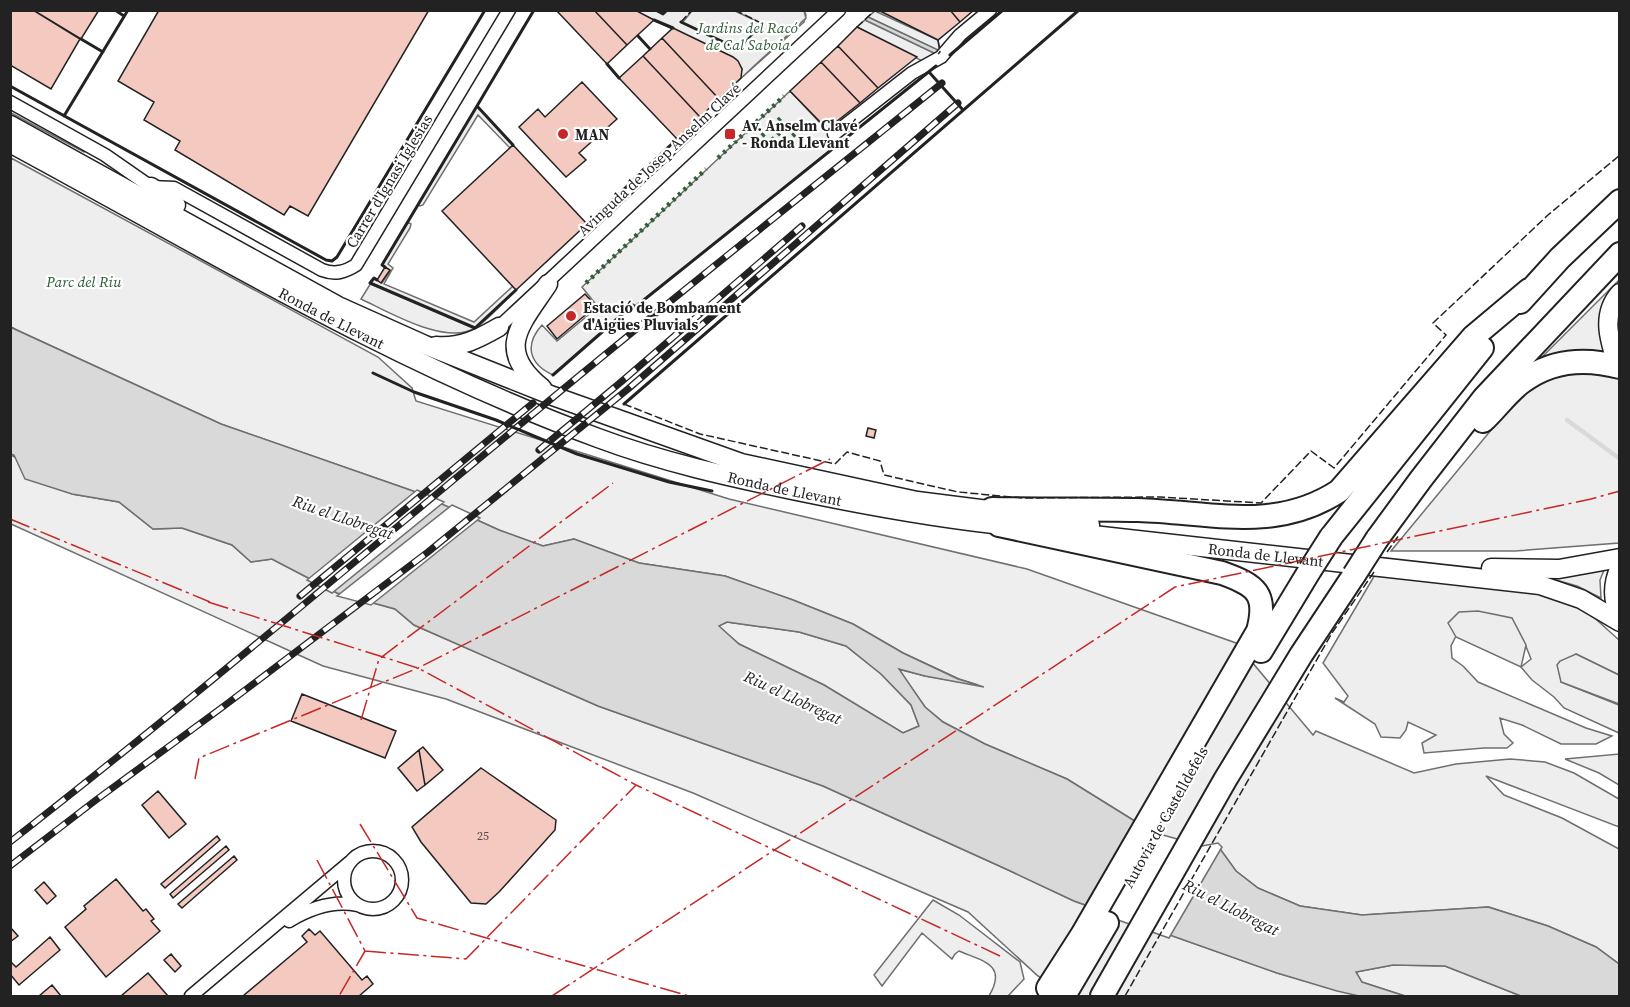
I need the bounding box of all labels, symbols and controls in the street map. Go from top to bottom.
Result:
park label: Jardins del Racó de Cal Saboia [696,17,798,55]
street label: Avinguda de Josep Anselm Clavé [573,77,745,240]
street label: Carrer d'Ignasi Iglesias [341,110,437,252]
place label: Av. Anselm Clavé - Ronda Llevant [742,115,858,153]
place label: MAN [575,124,610,145]
marker: MAN [556,127,570,141]
marker: Av. Anselm Clavé - Ronda Llevant [723,127,737,141]
park label: Parc del Riu [45,271,122,292]
street label: Ronda de Llevant [275,282,388,354]
place label: Estació de Bombament d'Aigües Pluvials [583,297,742,335]
marker: Estació de Bombament d'Aigües Pluvials [564,309,578,323]
street label: Ronda de Llevant [726,466,844,510]
water label: Riu el Llobregat [289,489,397,545]
street label: Ronda de Llevant [1207,537,1325,571]
water label: Riu el Llobregat [740,664,846,729]
street label: Autovia de Castelldefels [1117,742,1213,892]
house number: 25 [477,828,489,844]
water label: Riu el Llobregat [1178,873,1283,941]

